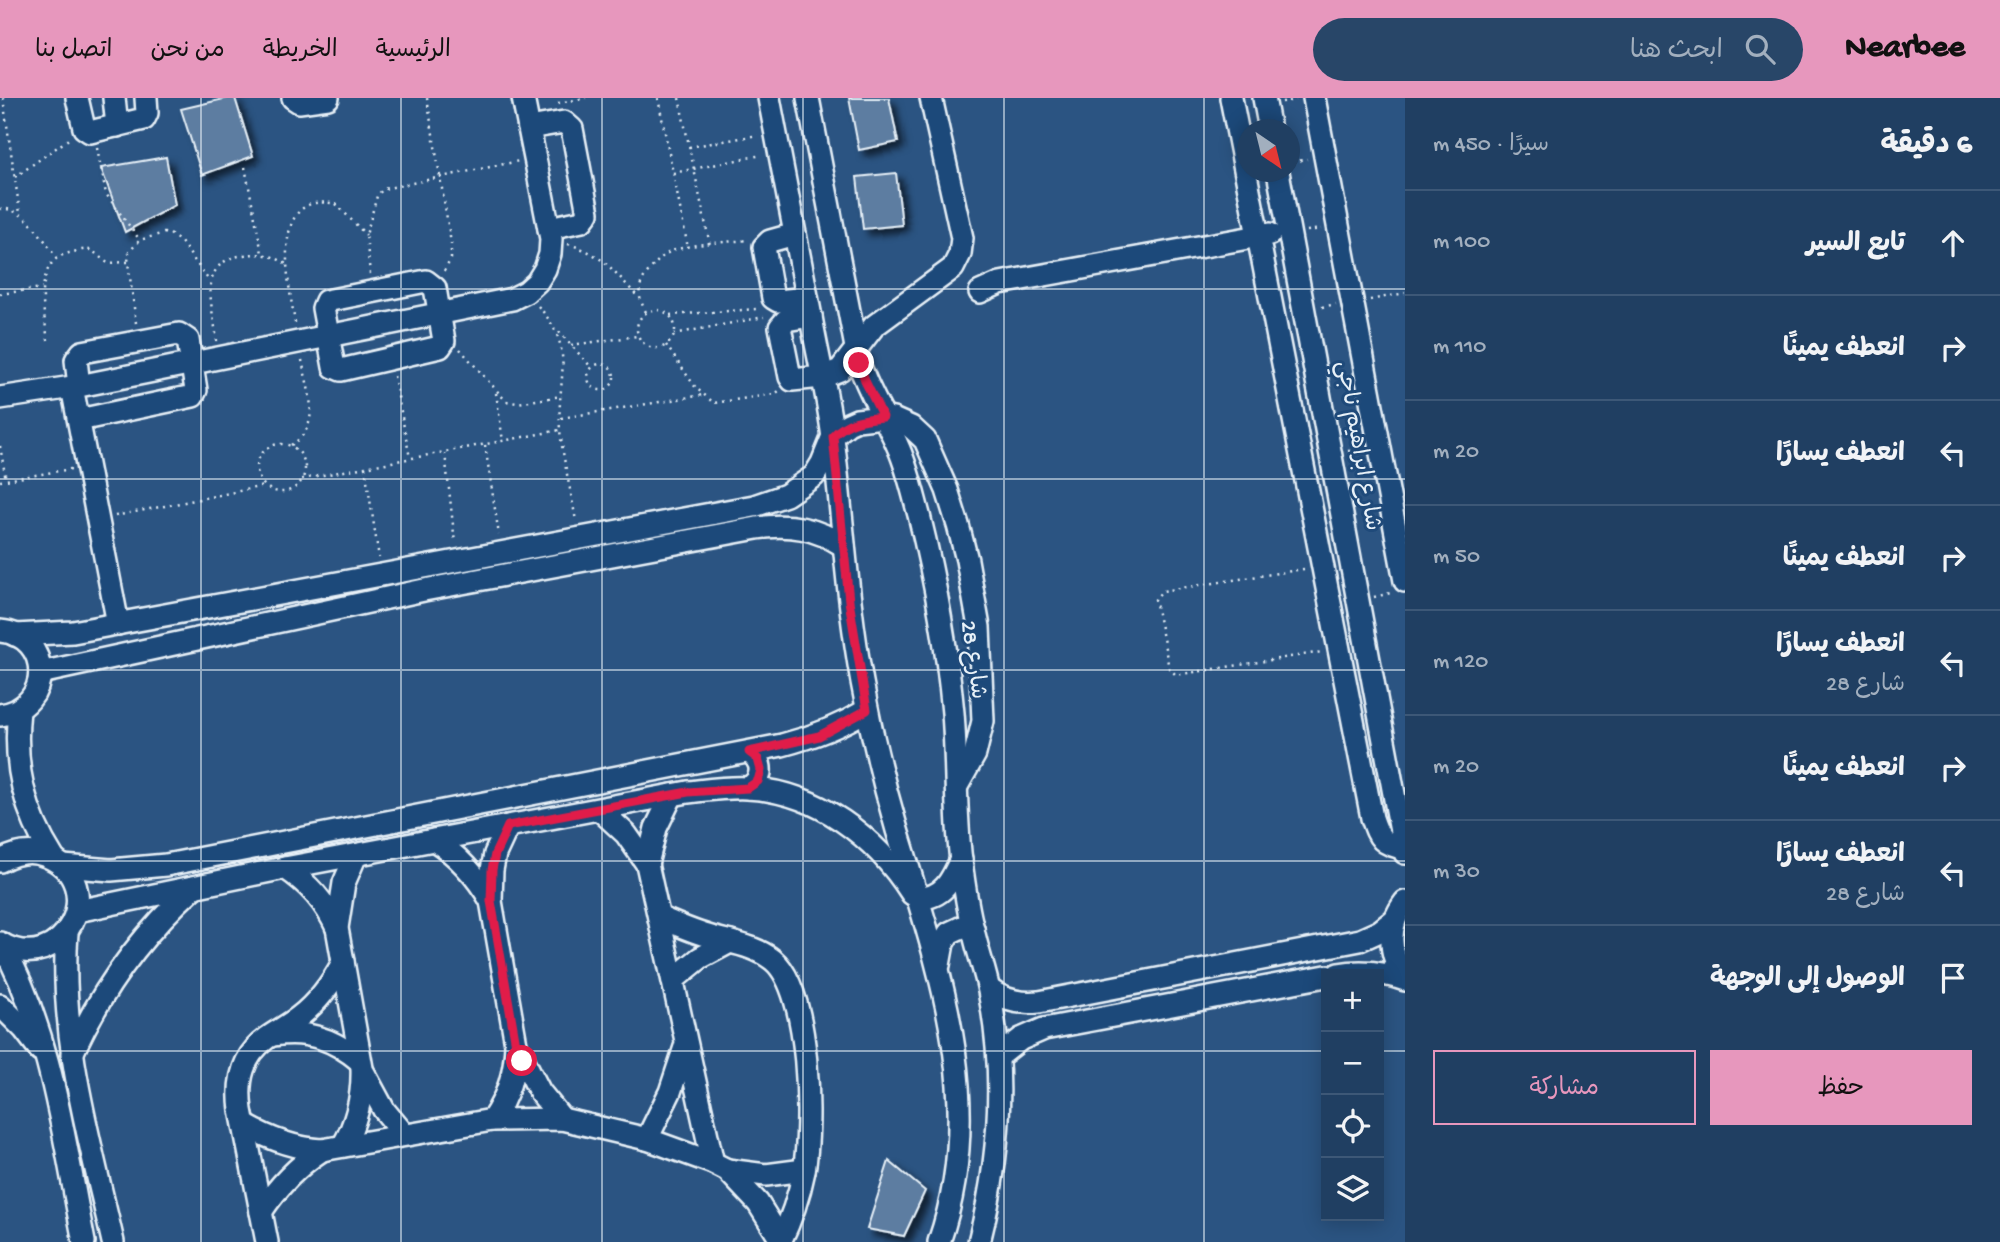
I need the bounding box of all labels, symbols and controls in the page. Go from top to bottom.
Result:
search box [1313,18,1803,81]
icon: search [1741,30,1779,68]
text: Nearbee [1845,30,1965,68]
text: اتصل بنا [35,37,112,66]
text: من نحن [150,37,225,66]
text: الخريطة [263,37,338,66]
text: الرئيسية [376,37,451,66]
text: ابحث هنا [1630,37,1723,68]
north arrow [1237,119,1300,182]
text: 6 دقيقة [1880,129,1972,164]
text: سيرًا · 450 m [1433,132,1549,159]
icon: ahead [1934,224,1972,262]
text: 100 m [1433,229,1490,256]
text: تابع السير [1806,230,1905,261]
icon: right [1934,329,1972,367]
text: 110 m [1433,334,1486,361]
text: انعطف يمينًا [1783,335,1905,366]
route end [843,347,874,378]
street label: شارع ابراهيم ناجي [1325,359,1385,534]
icon: left [1934,434,1972,472]
text: 20 m [1433,439,1479,466]
text: انعطف يسارًا [1776,440,1905,471]
icon: right [1934,539,1972,577]
text: 50 m [1433,544,1480,571]
text: انعطف يمينًا [1783,545,1905,576]
street label: شارع 28 [953,619,991,701]
text: انعطف يسارًا [1776,631,1905,662]
icon: left [1934,644,1972,682]
text: 120 m [1433,649,1488,676]
text: شارع 28 [1826,672,1905,699]
icon: right [1934,749,1972,787]
text: 20 m [1433,754,1479,781]
text: انعطف يمينًا [1783,755,1905,786]
text: انعطف يسارًا [1776,841,1905,872]
icon: left [1934,854,1972,892]
text: 30 m [1433,859,1480,886]
text: شارع 28 [1826,882,1905,909]
icon: arrive [1934,959,1972,997]
text: الوصول إلى الوجهة [1710,965,1905,996]
map controls [1321,969,1384,1221]
button: + [1321,969,1384,1032]
button: − [1321,1032,1384,1095]
route start [506,1045,537,1076]
button: مشاركة [1433,1050,1696,1125]
button: حفظ [1710,1050,1972,1125]
button: locate [1321,1095,1384,1158]
button: layers [1321,1158,1384,1221]

